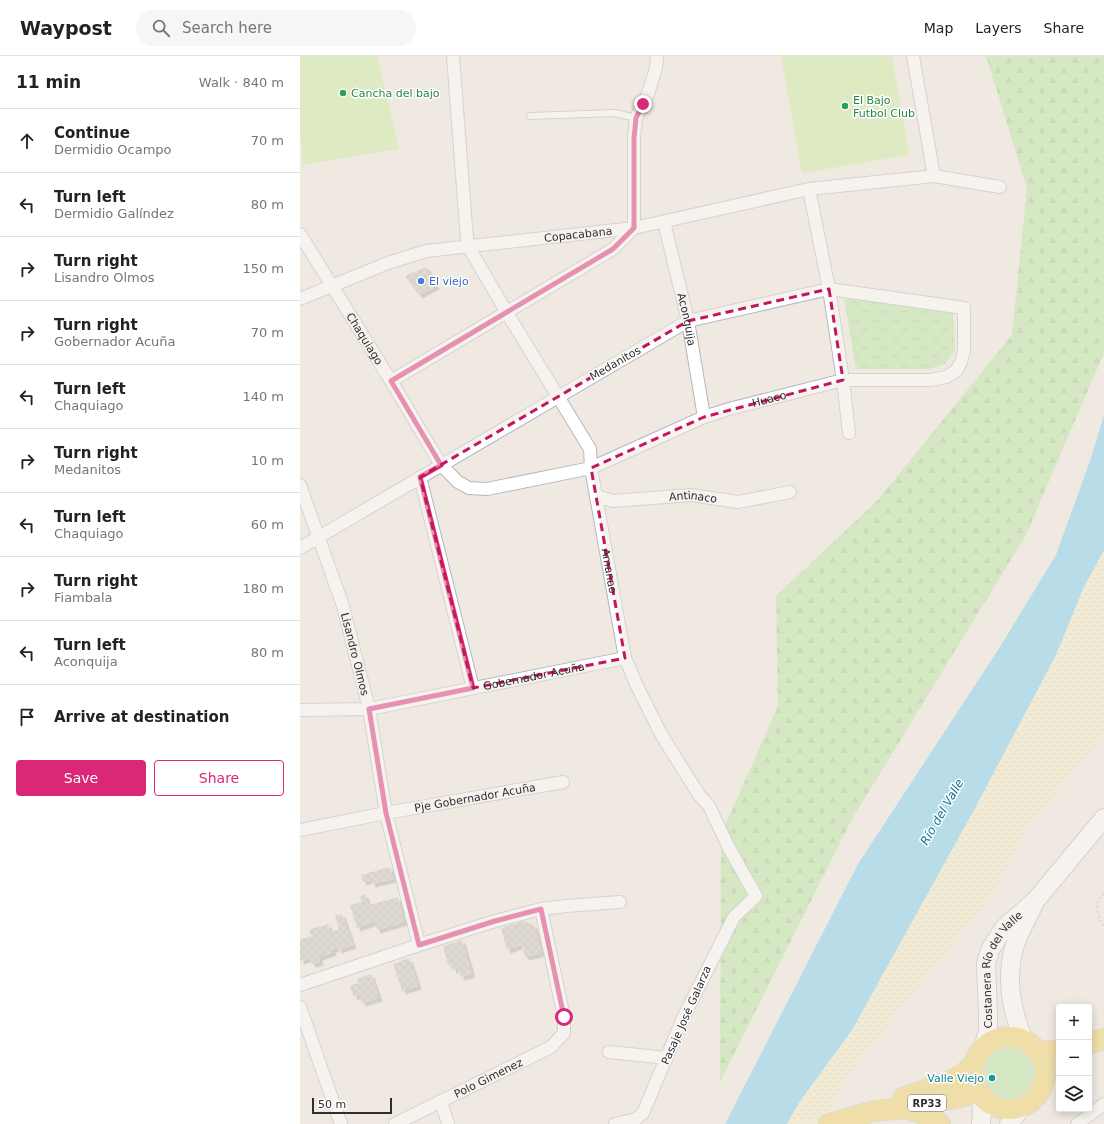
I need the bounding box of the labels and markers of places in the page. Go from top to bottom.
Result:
place label: Cancha del bajo [351,87,440,100]
marker: Cancha del bajo [338,88,348,98]
place label: El Bajo Futbol Club [853,94,915,120]
marker: El Bajo Futbol Club [840,101,850,111]
place label: El viejo [429,275,469,288]
marker: El viejo [416,276,426,286]
place label: Valle Viejo [927,1072,984,1085]
marker: Valle Viejo [987,1073,997,1083]

